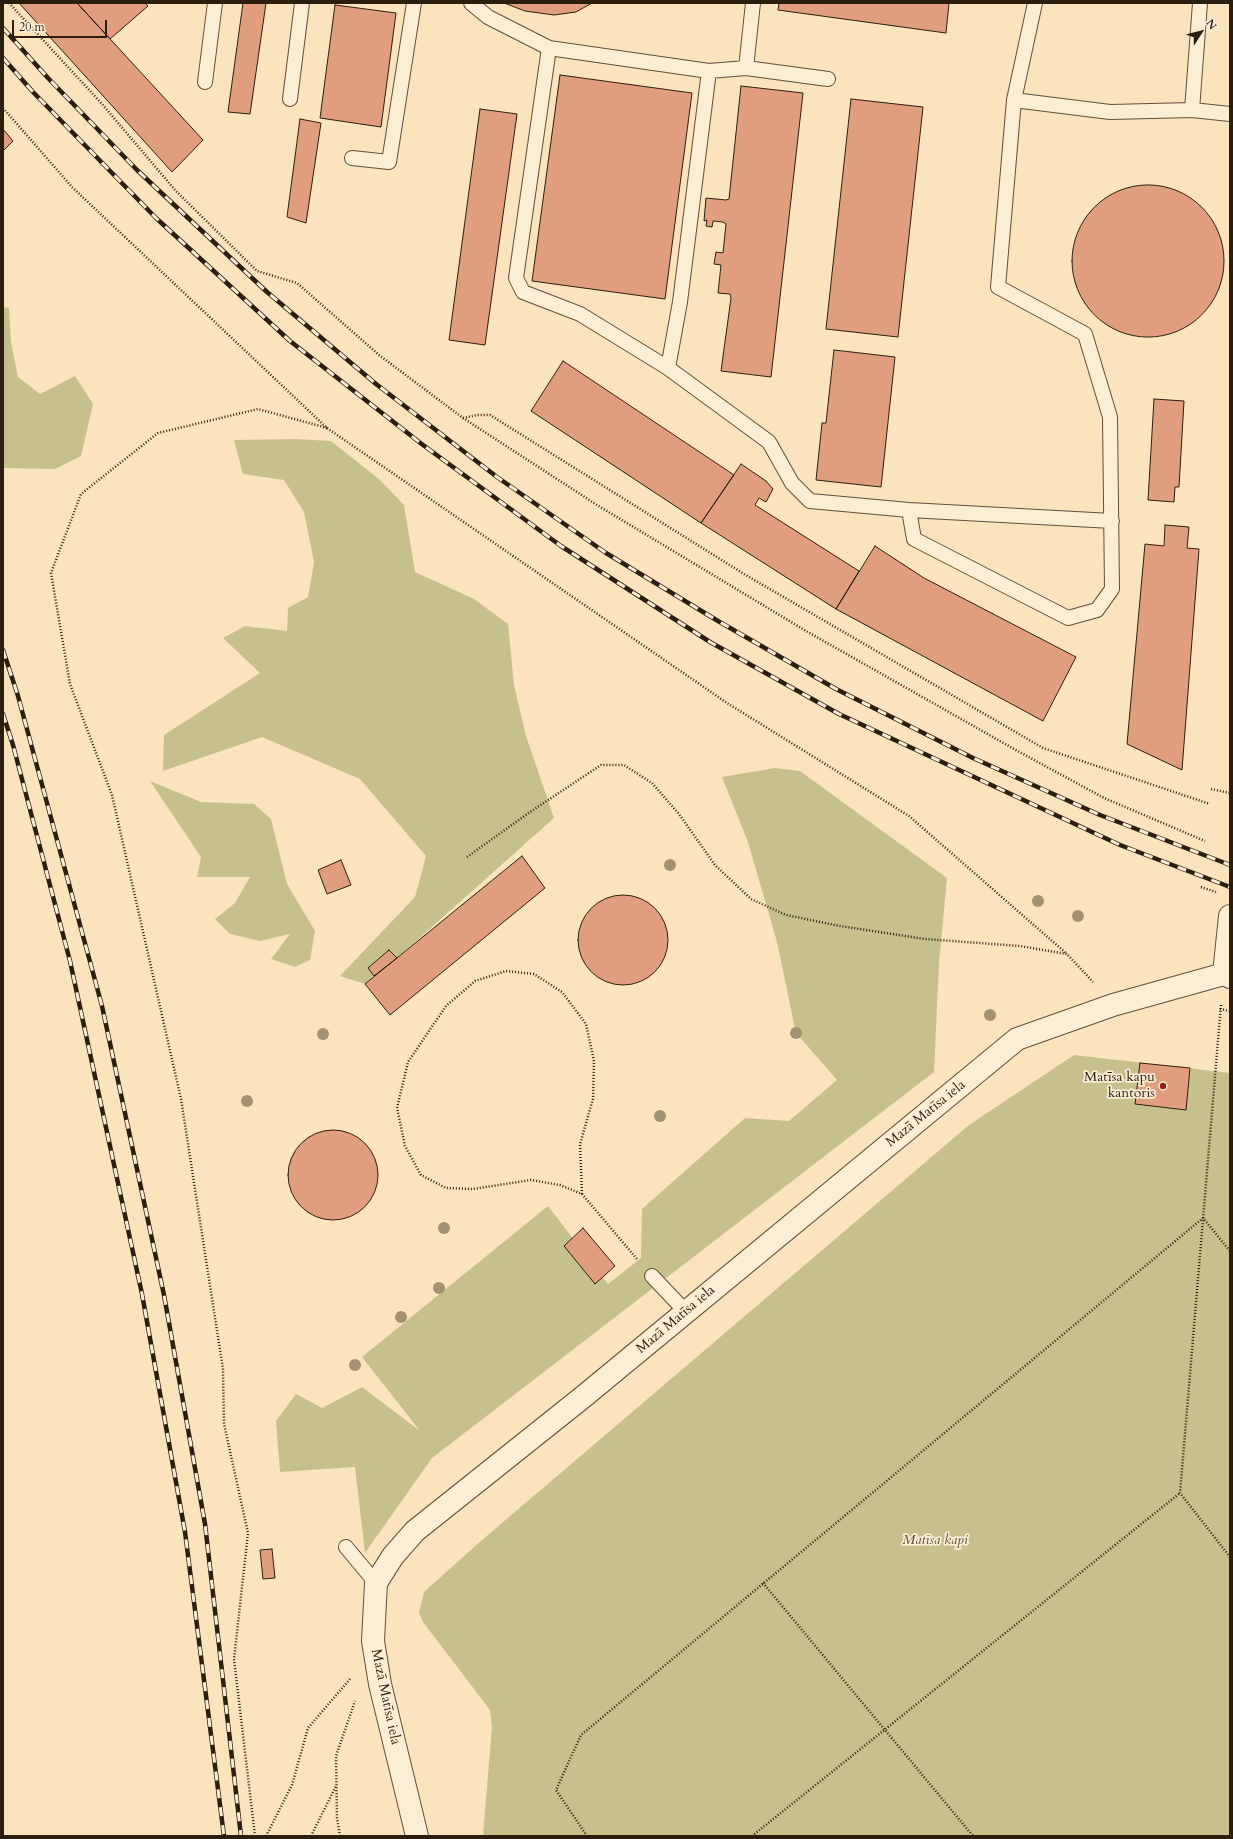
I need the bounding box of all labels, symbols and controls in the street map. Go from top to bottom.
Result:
scale bar [14,12,109,38]
north arrow [1181,12,1221,52]
text: N [1202,16,1220,33]
text: 20 m [19,19,45,35]
place label: Matīsa kapu kantoris [1084,1070,1155,1102]
street label: Mazā Matīsa iela [883,1077,969,1151]
marker: Matīsa kapu kantoris [1158,1081,1168,1091]
street label: Mazā Matīsa iela [633,1282,719,1358]
park label: Matīsa kapi [902,1533,968,1549]
street label: Mazā Matīsa iela [367,1648,403,1746]

